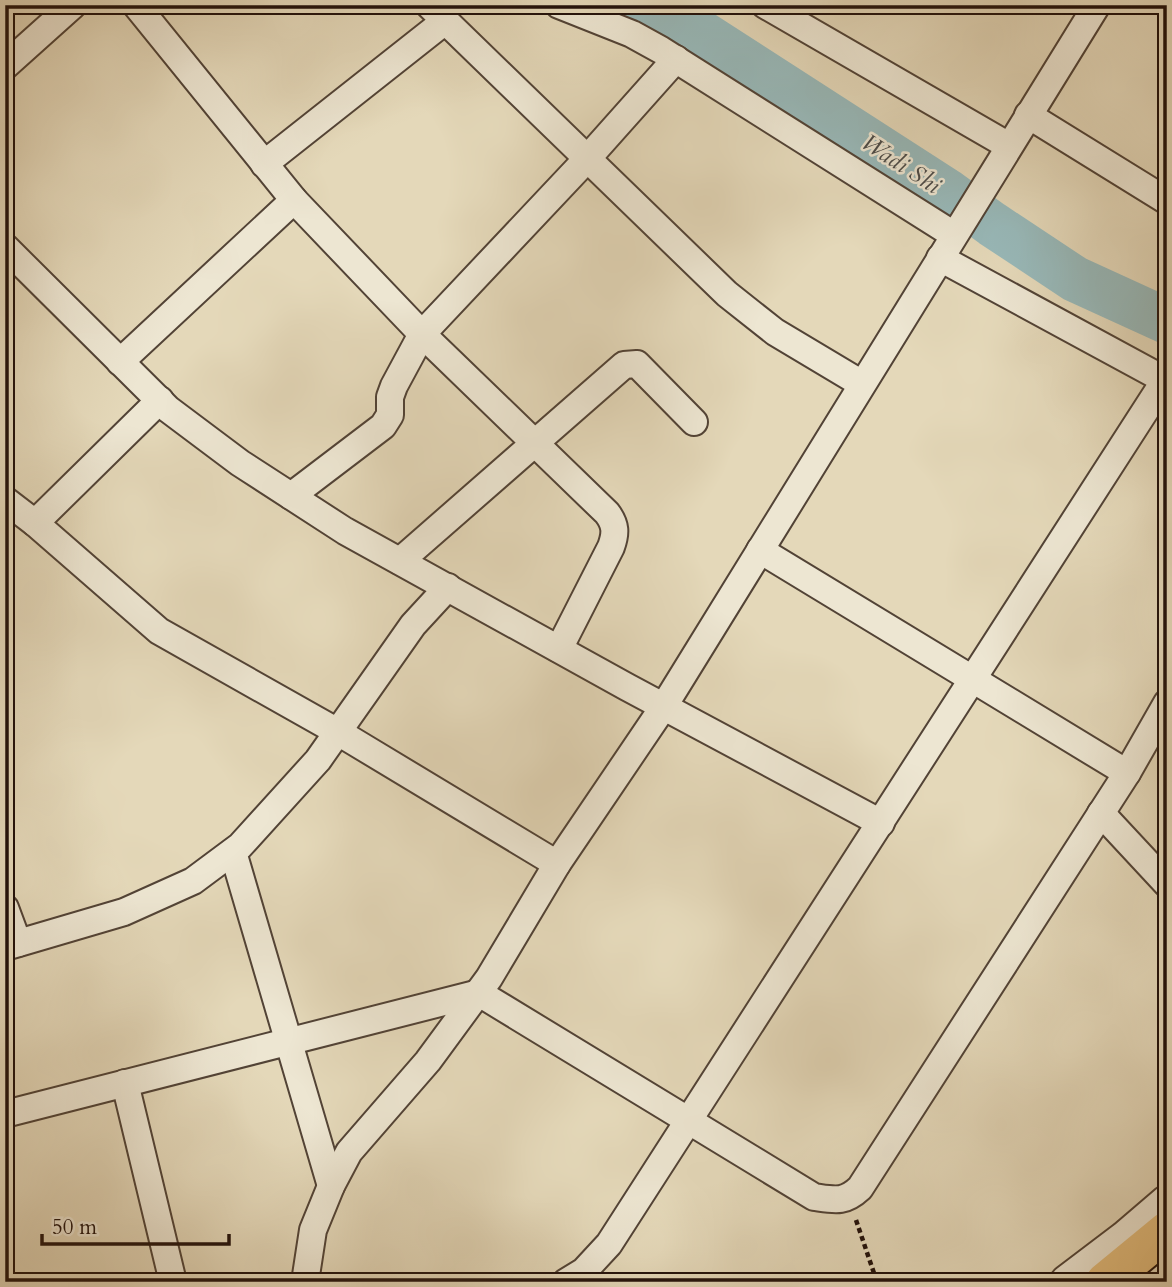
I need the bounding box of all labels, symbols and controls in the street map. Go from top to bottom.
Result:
water label: Wadi Shi [855,126,947,202]
scale bar [42,1203,229,1247]
text: 50 m [52,1213,97,1242]

